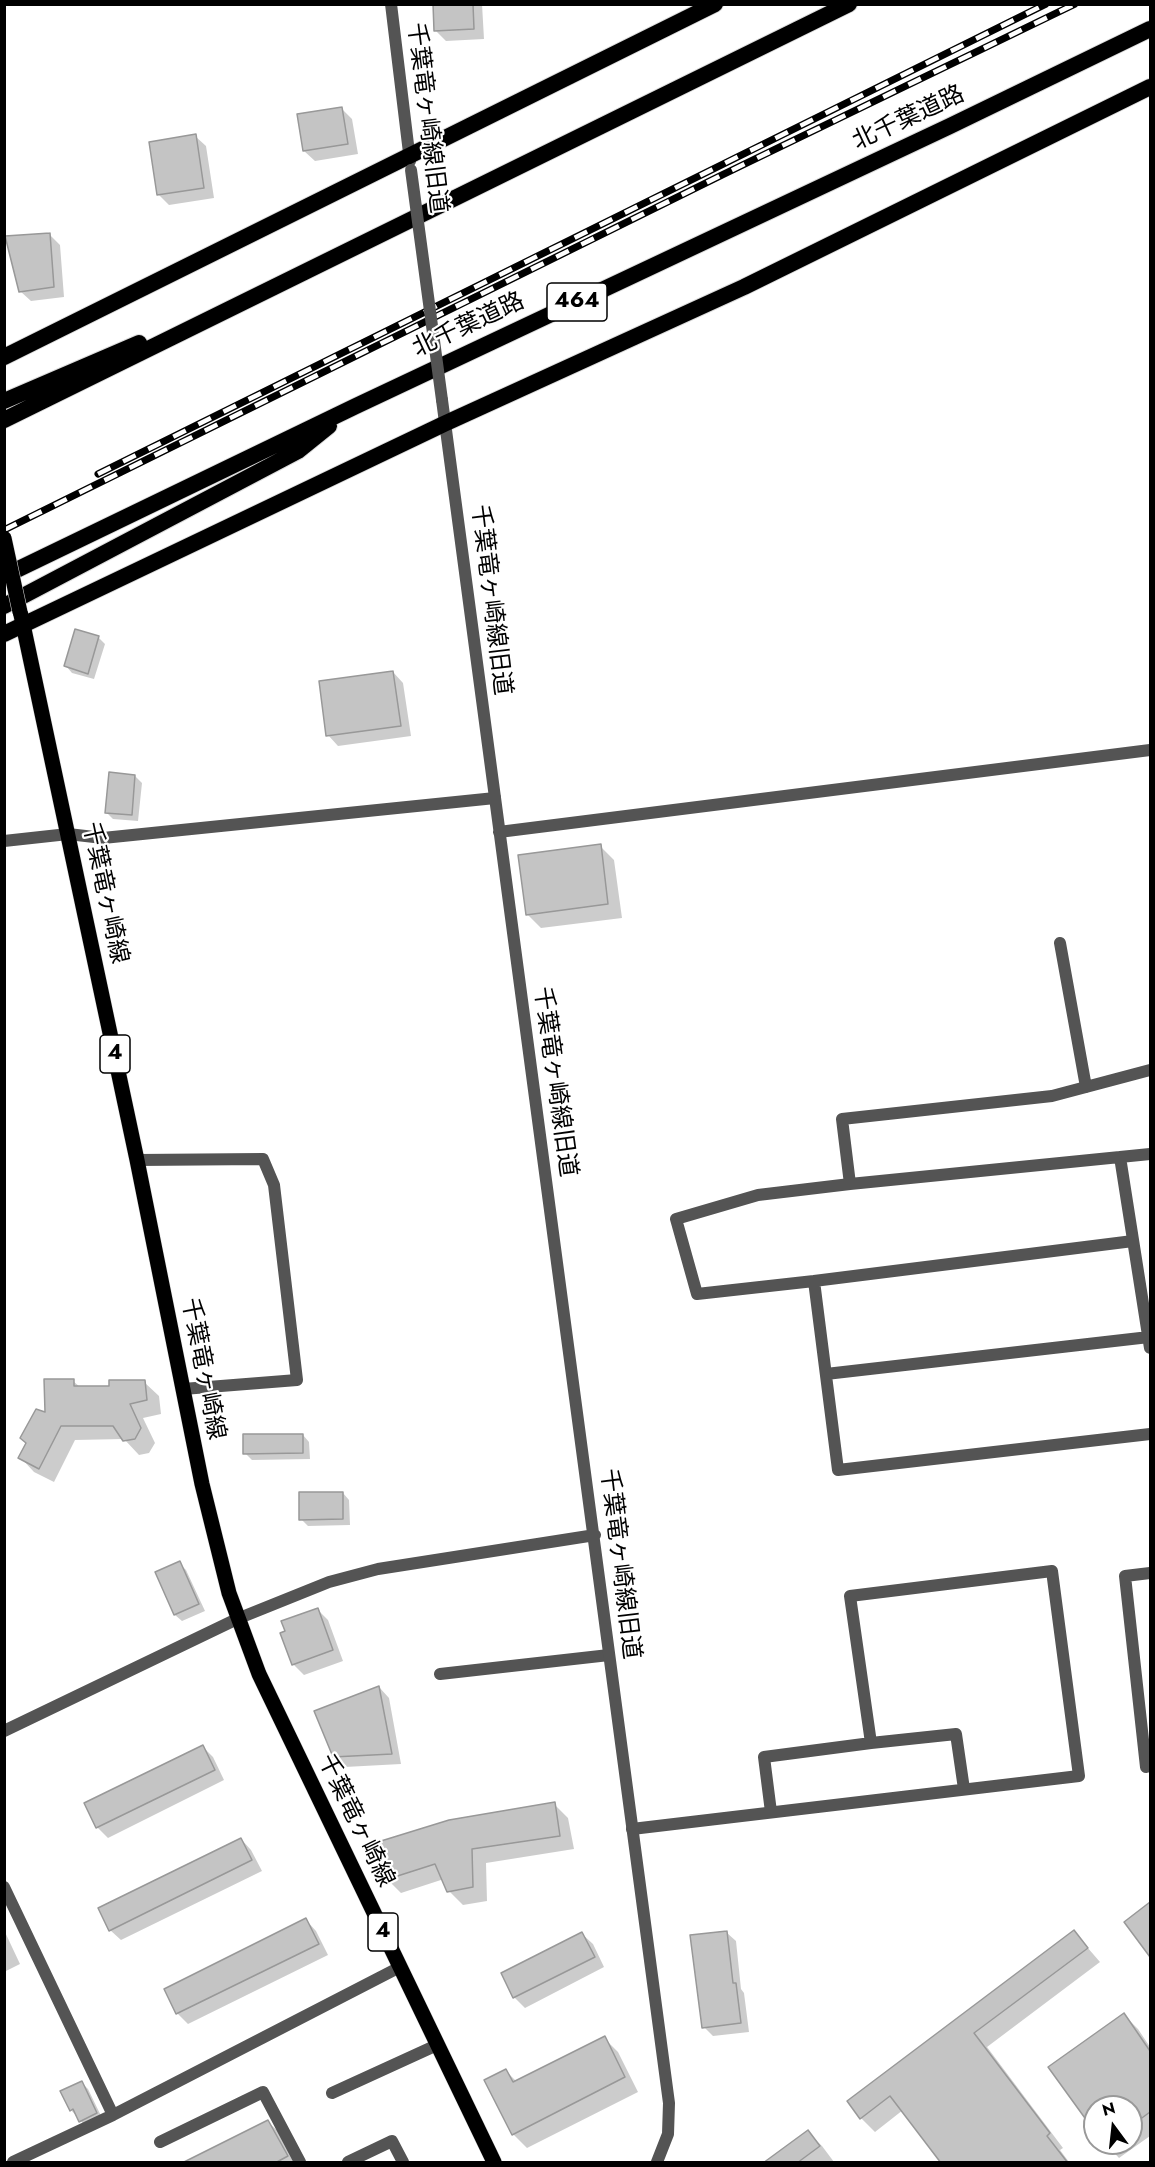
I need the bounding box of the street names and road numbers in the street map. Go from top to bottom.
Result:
street label: 千葉竜ヶ崎線旧道 [400,21,452,215]
street label: 北千葉道路 [849,81,969,157]
road number: 464 [547,283,607,321]
street label: 北千葉道路 [409,288,529,364]
street label: 千葉竜ヶ崎線旧道 [464,503,516,697]
street label: 千葉竜ヶ崎線 [75,820,133,966]
street label: 千葉竜ヶ崎線旧道 [526,985,582,1179]
road number: 4 [100,1035,130,1073]
street label: 千葉竜ヶ崎線 [174,1296,230,1442]
street label: 千葉竜ヶ崎線旧道 [593,1467,645,1661]
street label: 千葉竜ヶ崎線 [310,1750,400,1892]
road number: 4 [368,1913,398,1951]

